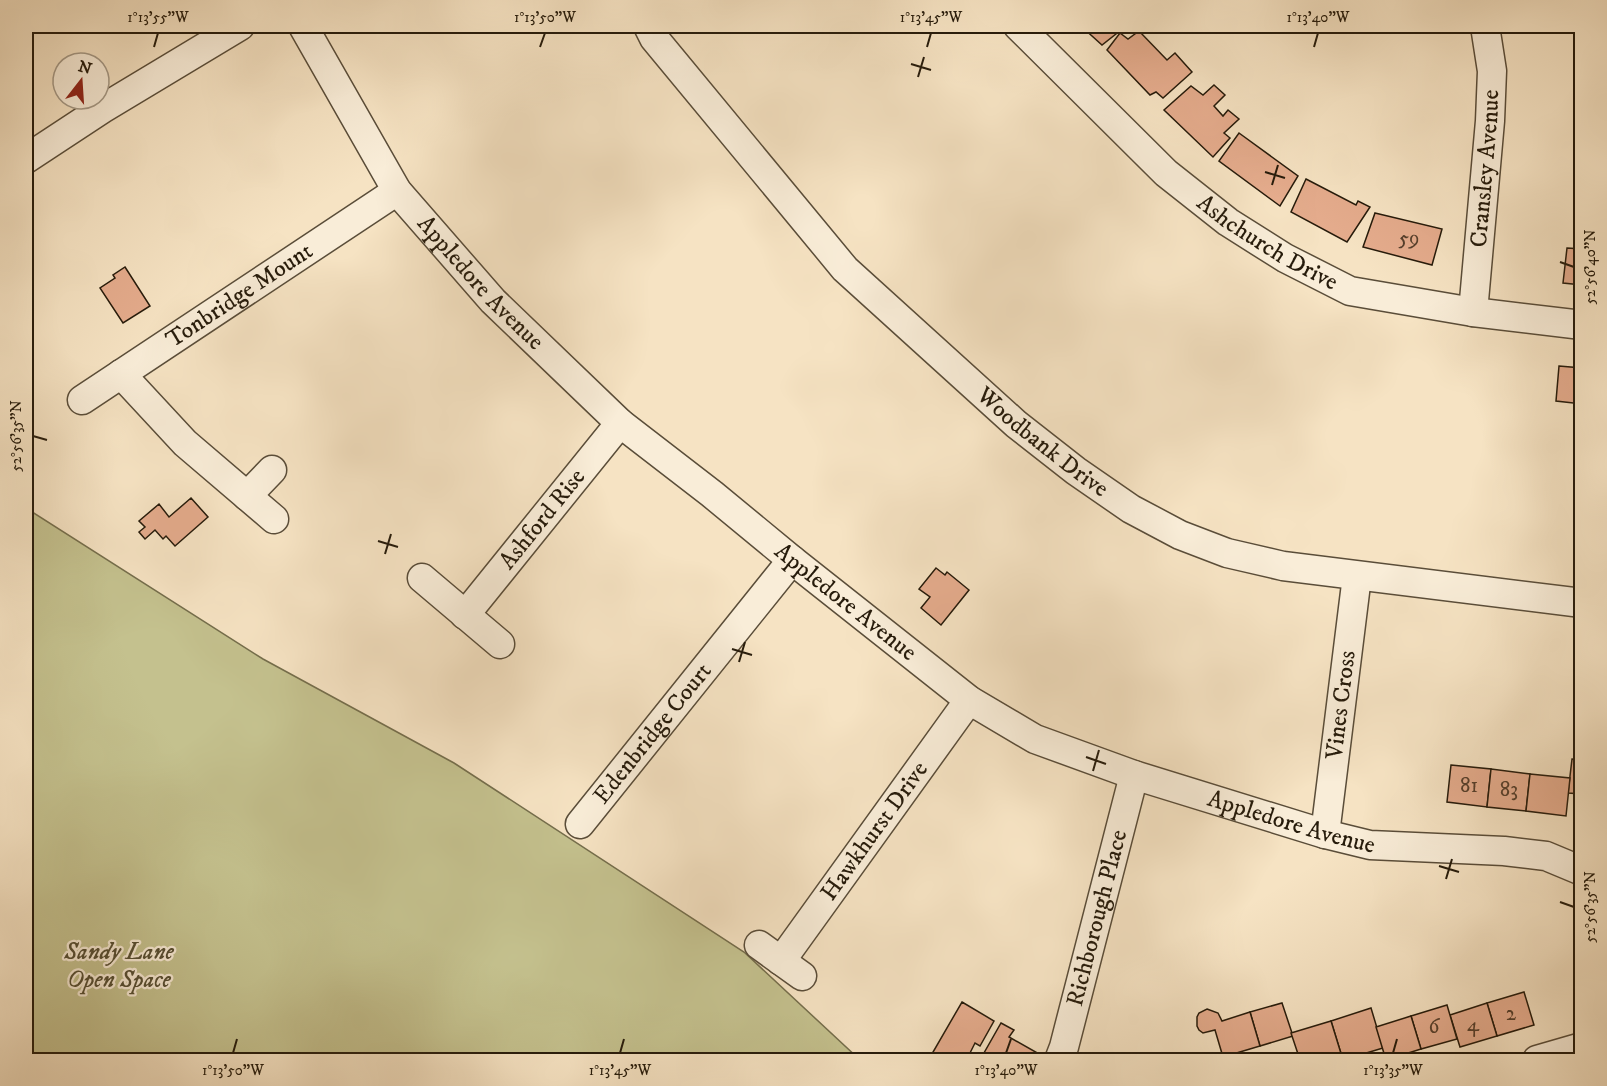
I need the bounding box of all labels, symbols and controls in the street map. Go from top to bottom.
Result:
text: 1°13'55"W [127,8,189,27]
text: 1°13'50"W [514,8,576,27]
text: 1°13'45"W [900,8,962,27]
text: 1°13'40"W [1286,8,1350,27]
north arrow [51,51,111,111]
text: N [76,56,94,79]
street label: Cransley Avenue [1464,89,1506,249]
street label: Ashchurch Drive [1191,188,1343,297]
street label: Appledore Avenue [410,209,550,357]
house number: 59 [1399,226,1419,252]
text: 52°56'40"N [1581,229,1600,305]
street label: Tonbridge Mount [160,236,319,355]
street label: Woodbank Drive [969,380,1114,504]
text: 52°56'35"N [7,400,26,472]
street label: Ashford Rise [493,463,592,576]
street label: Appledore Avenue [768,537,923,668]
street label: Vines Cross [1319,649,1363,762]
street label: Edenbridge Court [587,657,718,810]
street label: Hawkhurst Drive [814,756,935,907]
house number: 81 [1460,773,1478,799]
house number: 83 [1500,777,1518,803]
street label: Appledore Avenue [1204,784,1378,861]
street label: Richborough Place [1060,827,1134,1010]
text: 52°56'35"N [1581,871,1600,943]
park label: Sandy Lane Open Space [63,937,175,995]
house number: 2 [1506,1001,1517,1027]
house number: 4 [1467,1012,1480,1038]
house number: 6 [1429,1014,1441,1040]
text: 1°13'50"W [202,1061,264,1080]
text: 1°13'45"W [589,1061,651,1080]
text: 1°13'40"W [974,1061,1038,1080]
text: 1°13'35"W [1363,1061,1423,1080]

